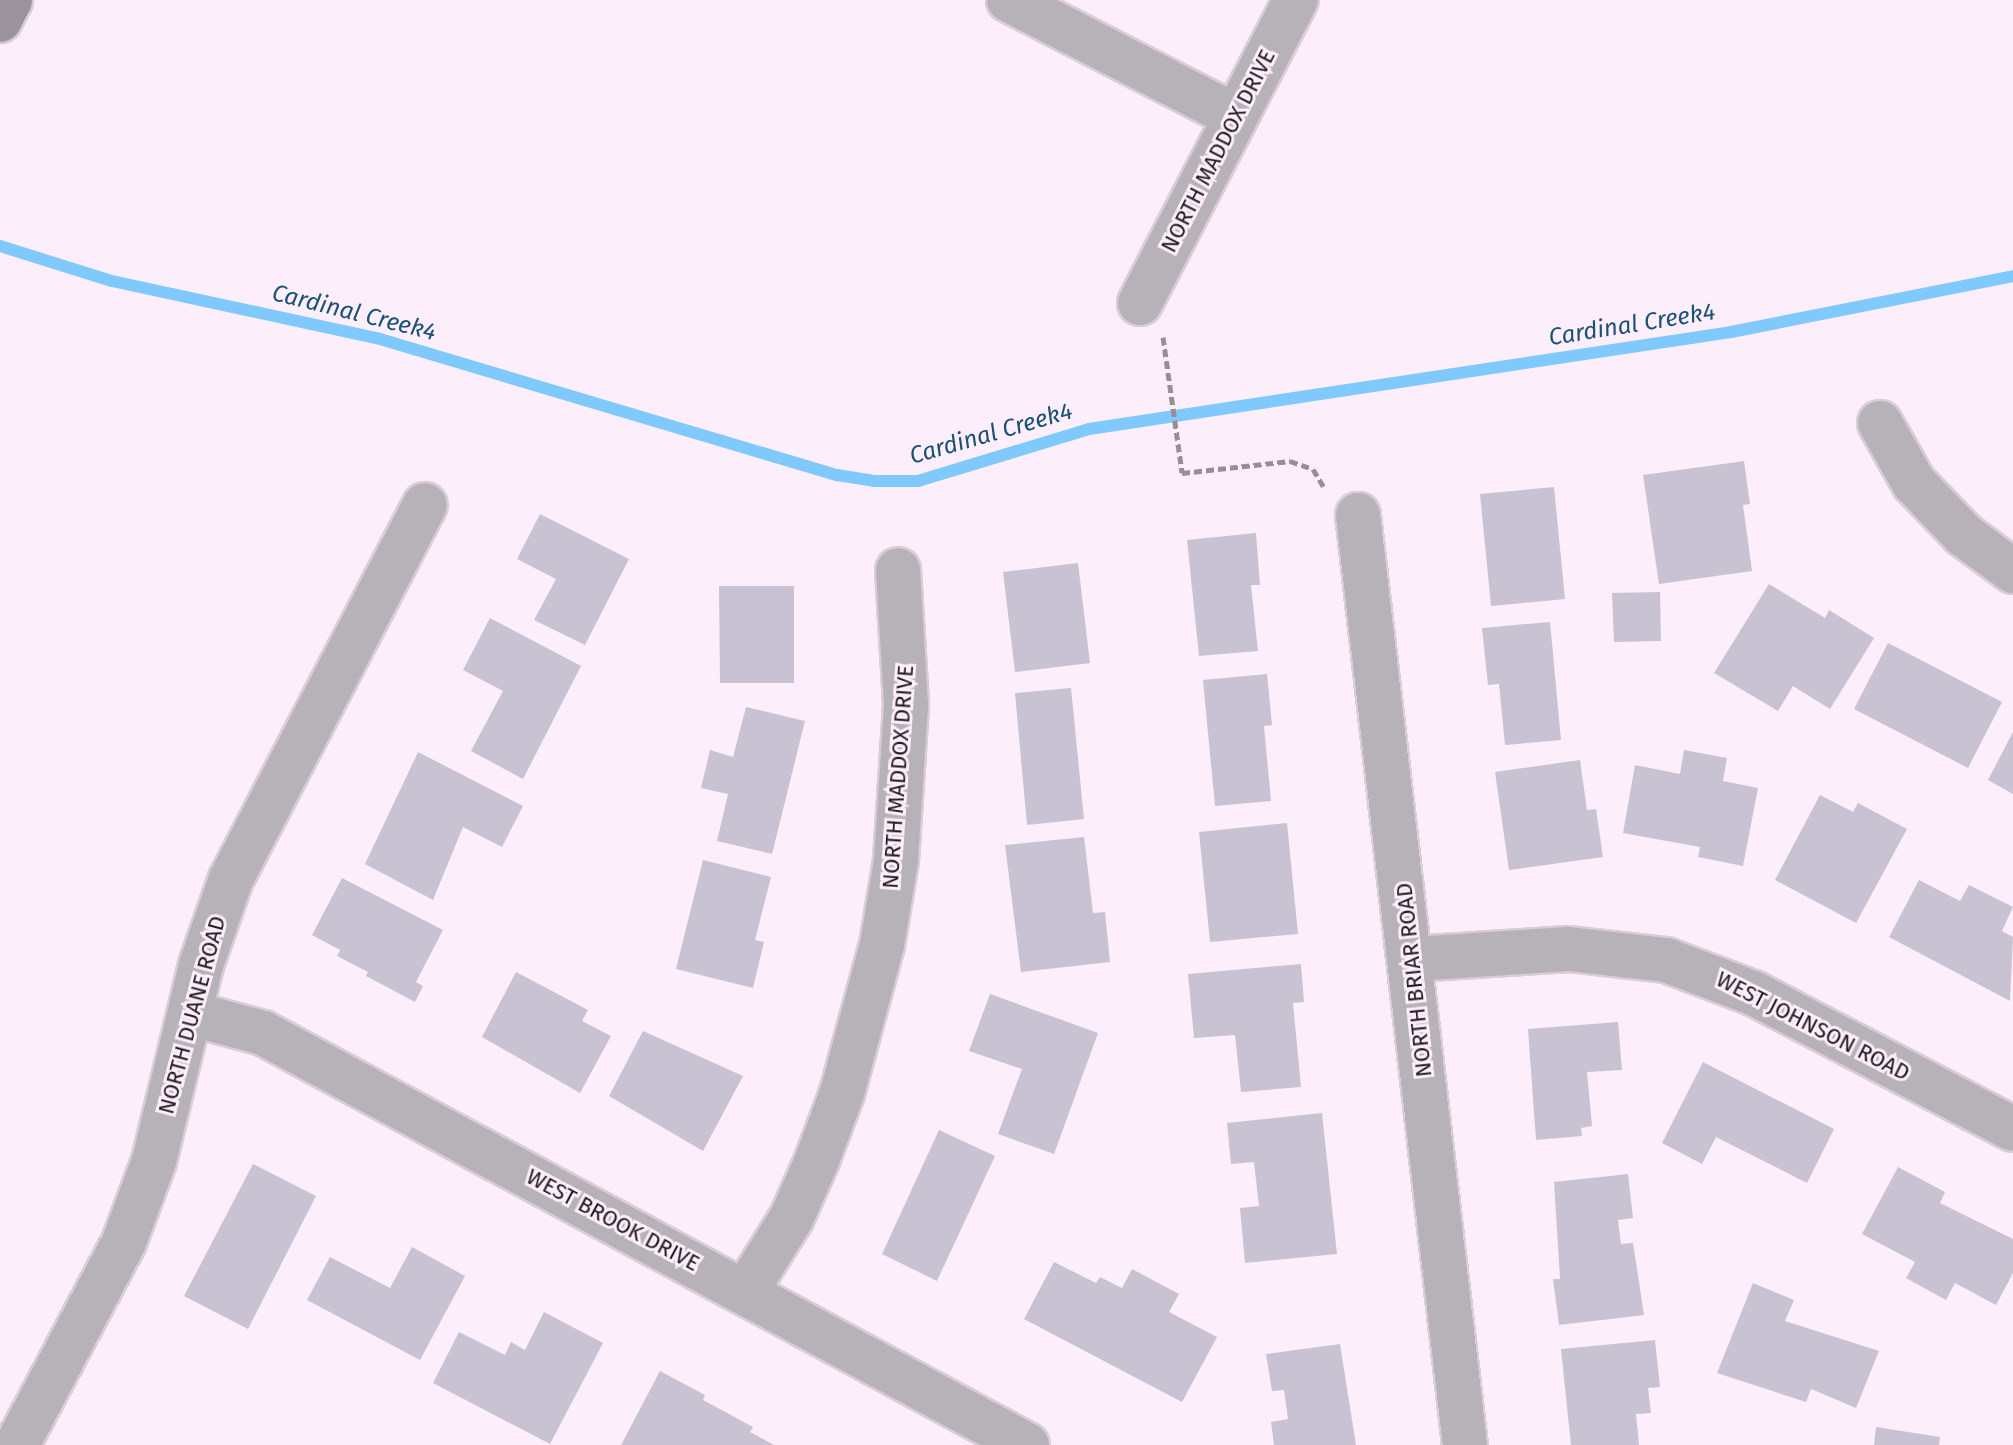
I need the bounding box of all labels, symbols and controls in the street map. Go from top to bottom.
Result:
street label: NORTH MADDOX DRIVE [1155,45,1281,257]
water label: Cardinal Creek4 [269,279,439,347]
water label: Cardinal Creek4 [1547,298,1717,352]
water label: Cardinal Creek4 [906,397,1076,471]
street label: NORTH MADDOX DRIVE [877,664,919,890]
street label: NORTH BRIAR ROAD [1391,882,1437,1078]
street label: NORTH DUANE ROAD [153,913,231,1117]
street label: WEST JOHNSON ROAD [1712,966,1914,1086]
street label: WEST BROOK DRIVE [522,1163,704,1277]

